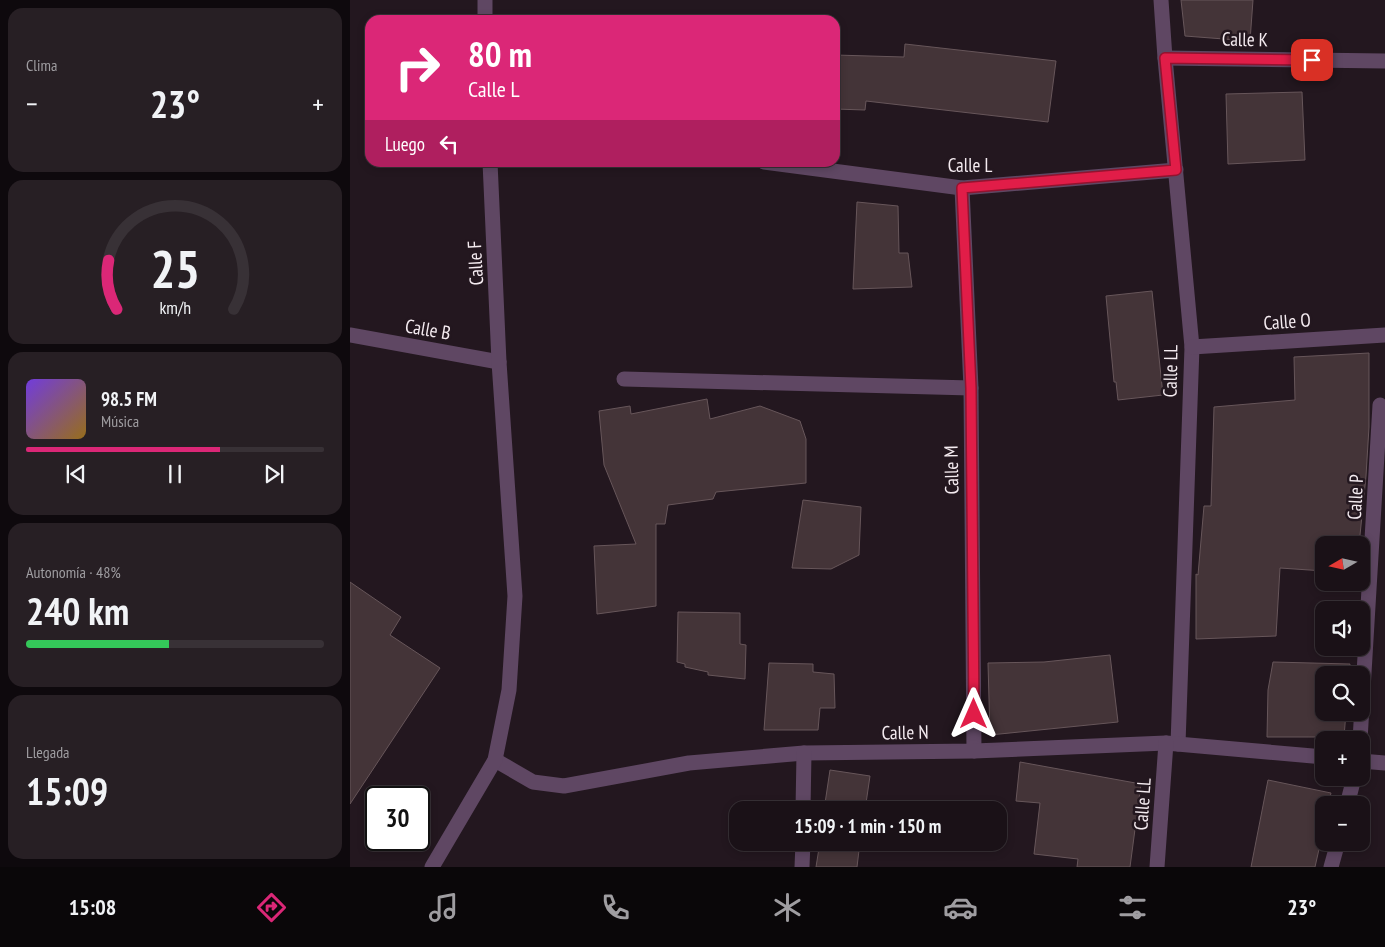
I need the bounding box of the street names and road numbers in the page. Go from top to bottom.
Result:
street label: Calle K [1222,27,1268,51]
street label: Calle L [948,153,992,177]
street label: Calle F [462,240,488,286]
street label: Calle O [1263,307,1311,335]
street label: Calle B [403,313,453,345]
street label: Calle LL [1158,344,1182,397]
street label: Calle M [939,445,963,495]
street label: Calle P [1342,473,1368,520]
street label: Calle N [881,720,929,744]
street label: Calle LL [1128,777,1156,831]

